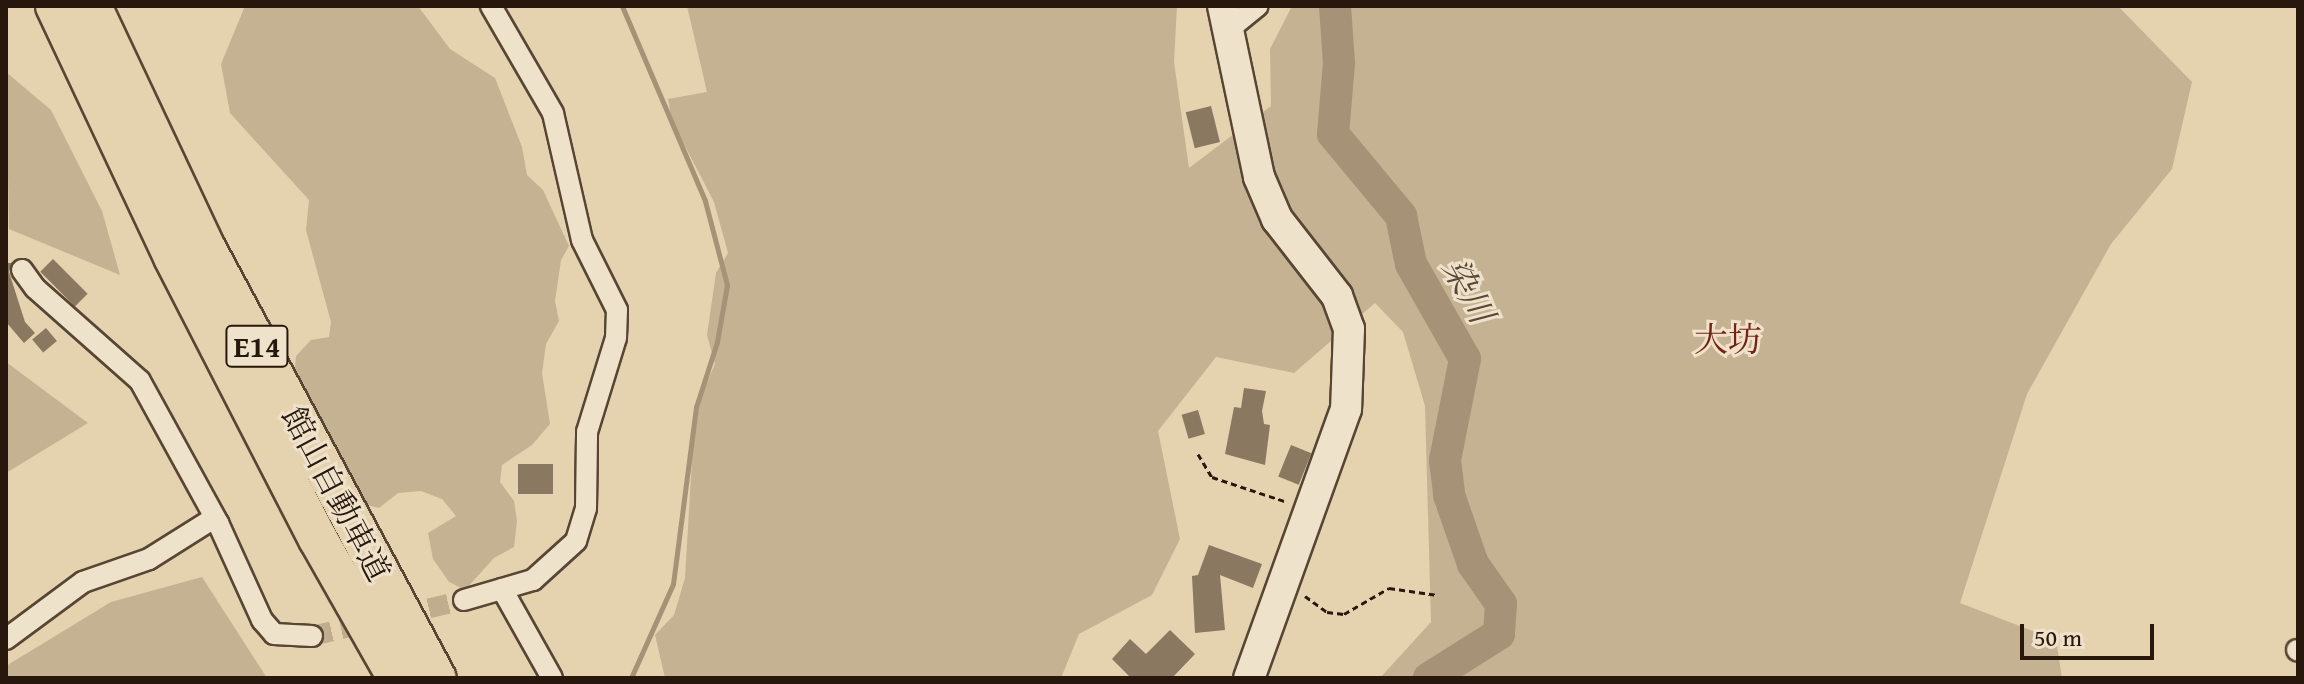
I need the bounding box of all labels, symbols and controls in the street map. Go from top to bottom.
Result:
water label: 染川 [1435,250,1503,330]
district label: 大坊 [1694,319,1762,359]
road number: E14 [225,320,289,372]
street label: 館山自動車道 [274,400,398,588]
scale bar [2024,608,2158,658]
text: 50 m [2034,620,2082,655]

